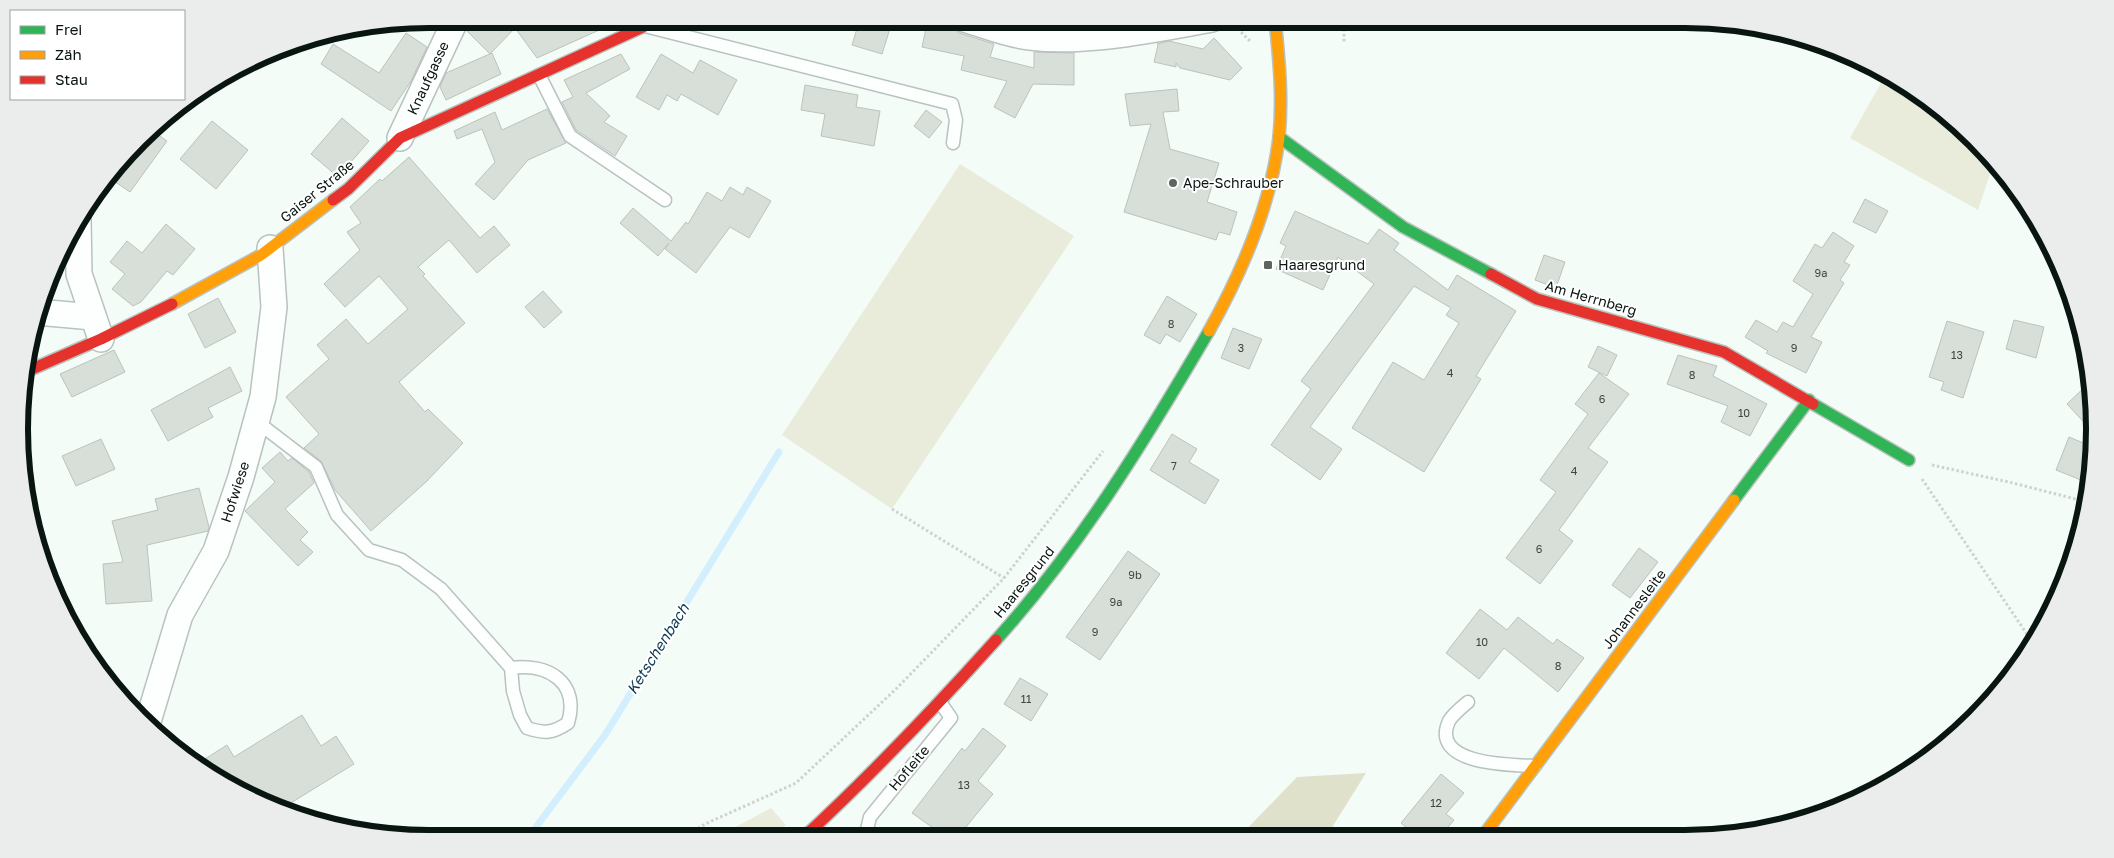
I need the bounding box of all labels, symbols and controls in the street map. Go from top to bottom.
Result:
legend [10,10,185,100]
text: Frei [55,20,82,38]
street label: Knaufgasse [403,38,452,117]
text: Zäh [55,45,82,63]
text: Stau [55,70,88,88]
street label: Gaiser Straße [276,156,357,225]
place label: Ape-Schrauber [1183,174,1284,191]
marker: Ape-Schrauber [1167,177,1179,189]
place label: Haaresgrund [1278,256,1365,273]
marker: Haaresgrund [1262,259,1274,271]
house number: 9a [1815,266,1827,279]
street label: Am Herrnberg [1544,276,1639,319]
house number: 8 [1168,317,1175,330]
house number: 3 [1238,341,1244,354]
house number: 9 [1791,341,1797,354]
house number: 13 [1951,348,1963,361]
house number: 4 [1447,366,1454,379]
house number: 8 [1689,368,1696,381]
house number: 6 [1599,392,1606,405]
house number: 10 [1738,406,1750,419]
street label: Hofwiese [217,459,252,524]
house number: 7 [1171,459,1177,472]
house number: 4 [1571,464,1578,477]
street label: Haaresgrund [990,542,1058,621]
house number: 6 [1536,542,1543,555]
street label: Johannesleite [1598,565,1669,652]
house number: 9b [1128,568,1142,581]
house number: 9a [1110,595,1122,608]
water label: Ketschenbach [622,599,693,697]
house number: 9 [1092,625,1098,638]
house number: 10 [1476,635,1488,648]
house number: 8 [1555,659,1562,672]
house number: 11 [1021,692,1031,705]
street label: Hofleite [885,742,932,794]
house number: 13 [958,778,970,791]
house number: 12 [1430,796,1442,809]

